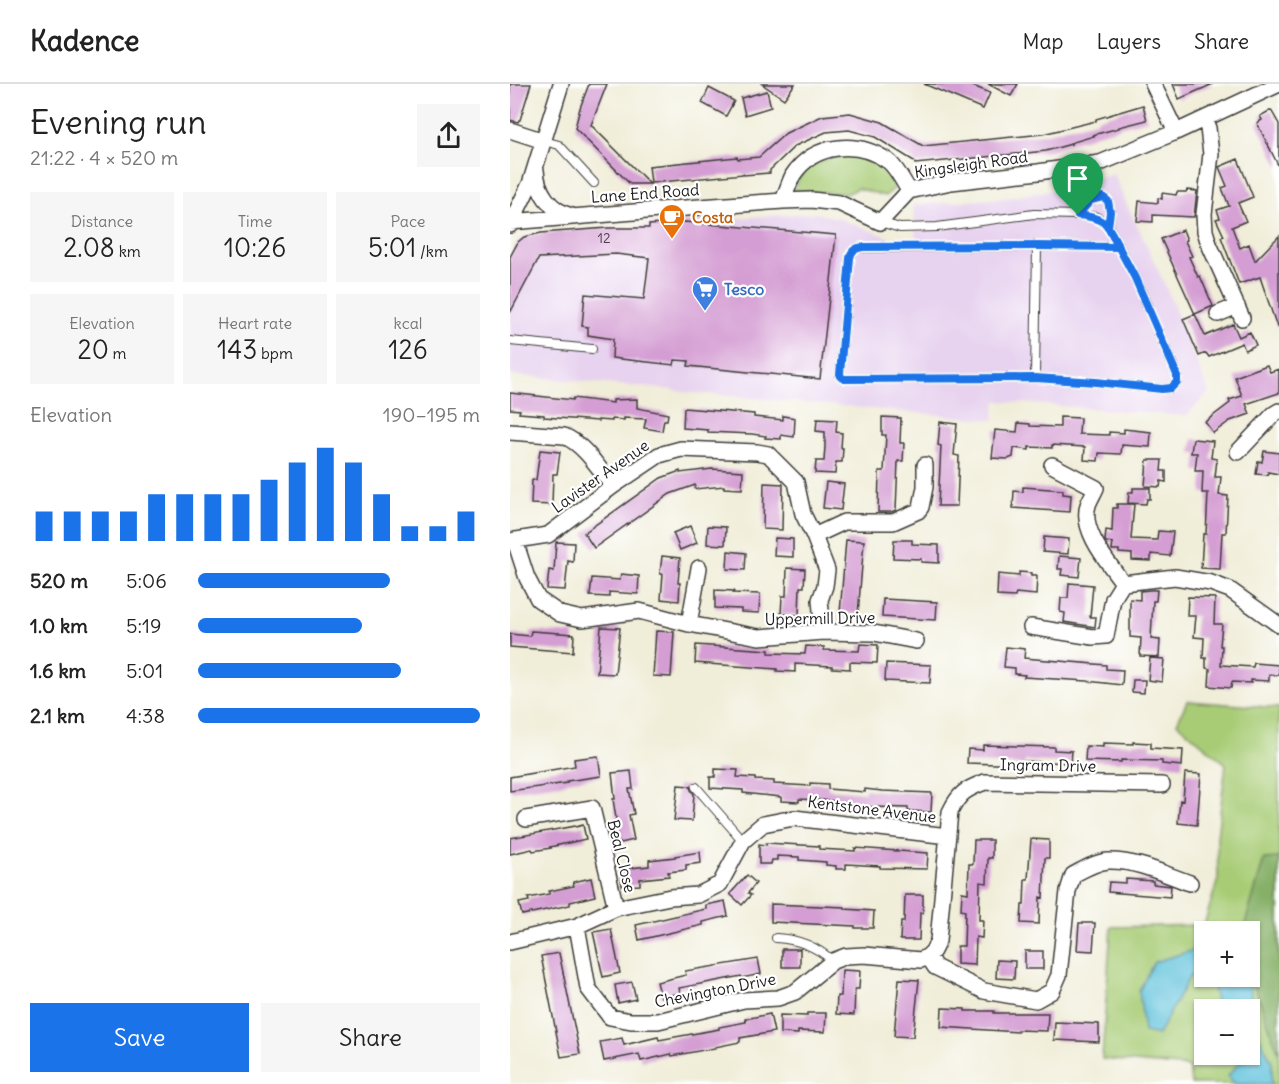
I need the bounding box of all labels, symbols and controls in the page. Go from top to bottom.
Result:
text: Kadence [30,23,139,59]
text: Map [1023,28,1063,55]
text: Layers [1096,28,1161,55]
text: Share [1194,28,1249,55]
text: Evening run [30,101,206,143]
button: share [417,104,480,167]
text: 21:22 · 4 × 520 m [30,145,178,170]
street label: Kingsleigh Road [913,146,1029,182]
pin [1052,153,1103,215]
icon: arrive [1061,162,1094,195]
street label: Lane End Road [590,179,700,207]
cafe icon: Costa [657,202,687,240]
place label: Costa [692,207,733,227]
text: Distance [71,211,133,231]
text: Time [238,211,272,231]
text: Pace [391,211,425,231]
house number: 12 [597,229,611,247]
text: 2.08 [63,231,115,264]
text: 10:26 [224,231,286,264]
text: 5:01 [368,231,416,264]
text: km [115,241,141,261]
text: /km [416,241,448,261]
supermarket icon: Tesco [690,274,720,312]
place label: Tesco [724,279,764,299]
text: Elevation [69,313,135,333]
text: Heart rate [218,313,292,333]
text: kcal [394,313,422,333]
text: 20 [77,333,109,366]
text: 143 [217,333,257,366]
text: 126 [388,333,428,366]
text: m [109,343,127,363]
text: bpm [257,343,293,363]
text: Elevation [30,402,112,427]
text: 190–195 m [383,402,480,427]
street label: Lavister Avenue [548,435,652,517]
text: 520 m [30,568,88,593]
text: 5:06 [126,568,167,593]
street label: Uppermill Drive [765,607,875,629]
text: 1.0 km [30,613,88,638]
text: 5:19 [126,613,161,638]
text: 1.6 km [30,658,86,683]
text: 5:01 [126,658,163,683]
text: 2.1 km [30,703,85,728]
text: 4:38 [126,703,165,728]
street label: Ingram Drive [1000,754,1096,776]
street label: Kentstone Avenue [806,791,938,827]
street label: Beal Close [603,817,641,895]
map controls [1194,921,1260,1065]
button: + [1194,921,1260,987]
street label: Chevington Drive [653,968,777,1012]
button: − [1194,999,1260,1065]
button: Save [30,1003,249,1072]
button: Share [261,1003,480,1072]

